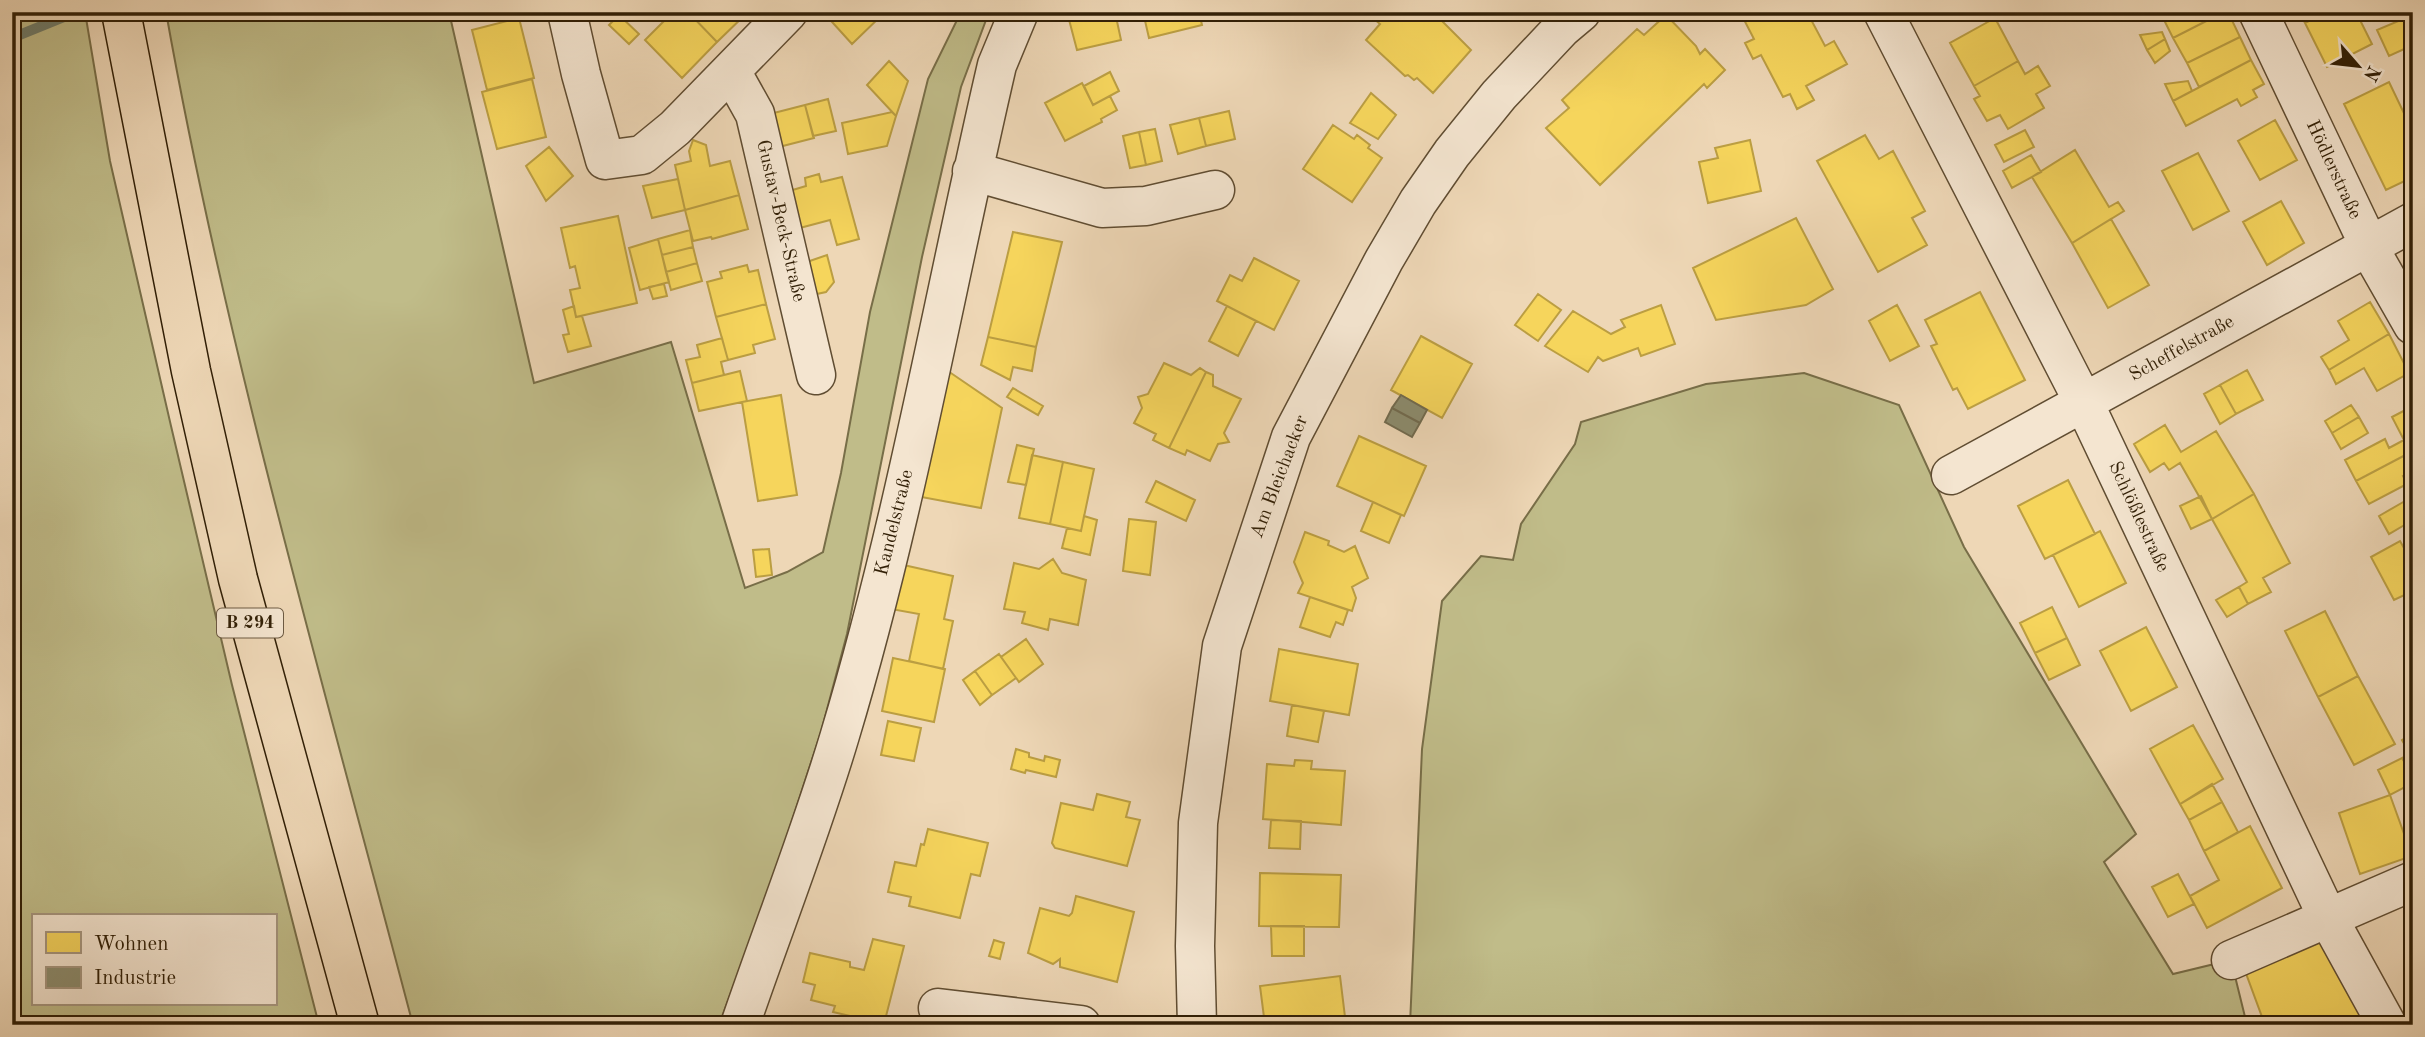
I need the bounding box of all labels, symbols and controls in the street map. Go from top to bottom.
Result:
north arrow [2324,32,2394,102]
text: N [2359,62,2383,84]
street label: Hödlerstraße [2302,118,2364,222]
street label: Gustav-Beck-Straße [752,138,808,304]
street label: Scheffelstraße [2127,312,2237,386]
street label: Am Bleichacker [1248,413,1312,541]
street label: Schlößlestraße [2104,459,2172,575]
street label: Kandelstraße [873,468,917,578]
road number: B 294 [217,608,283,638]
legend [32,914,276,1006]
text: Wohnen [94,934,169,955]
text: Industrie [94,968,176,989]

